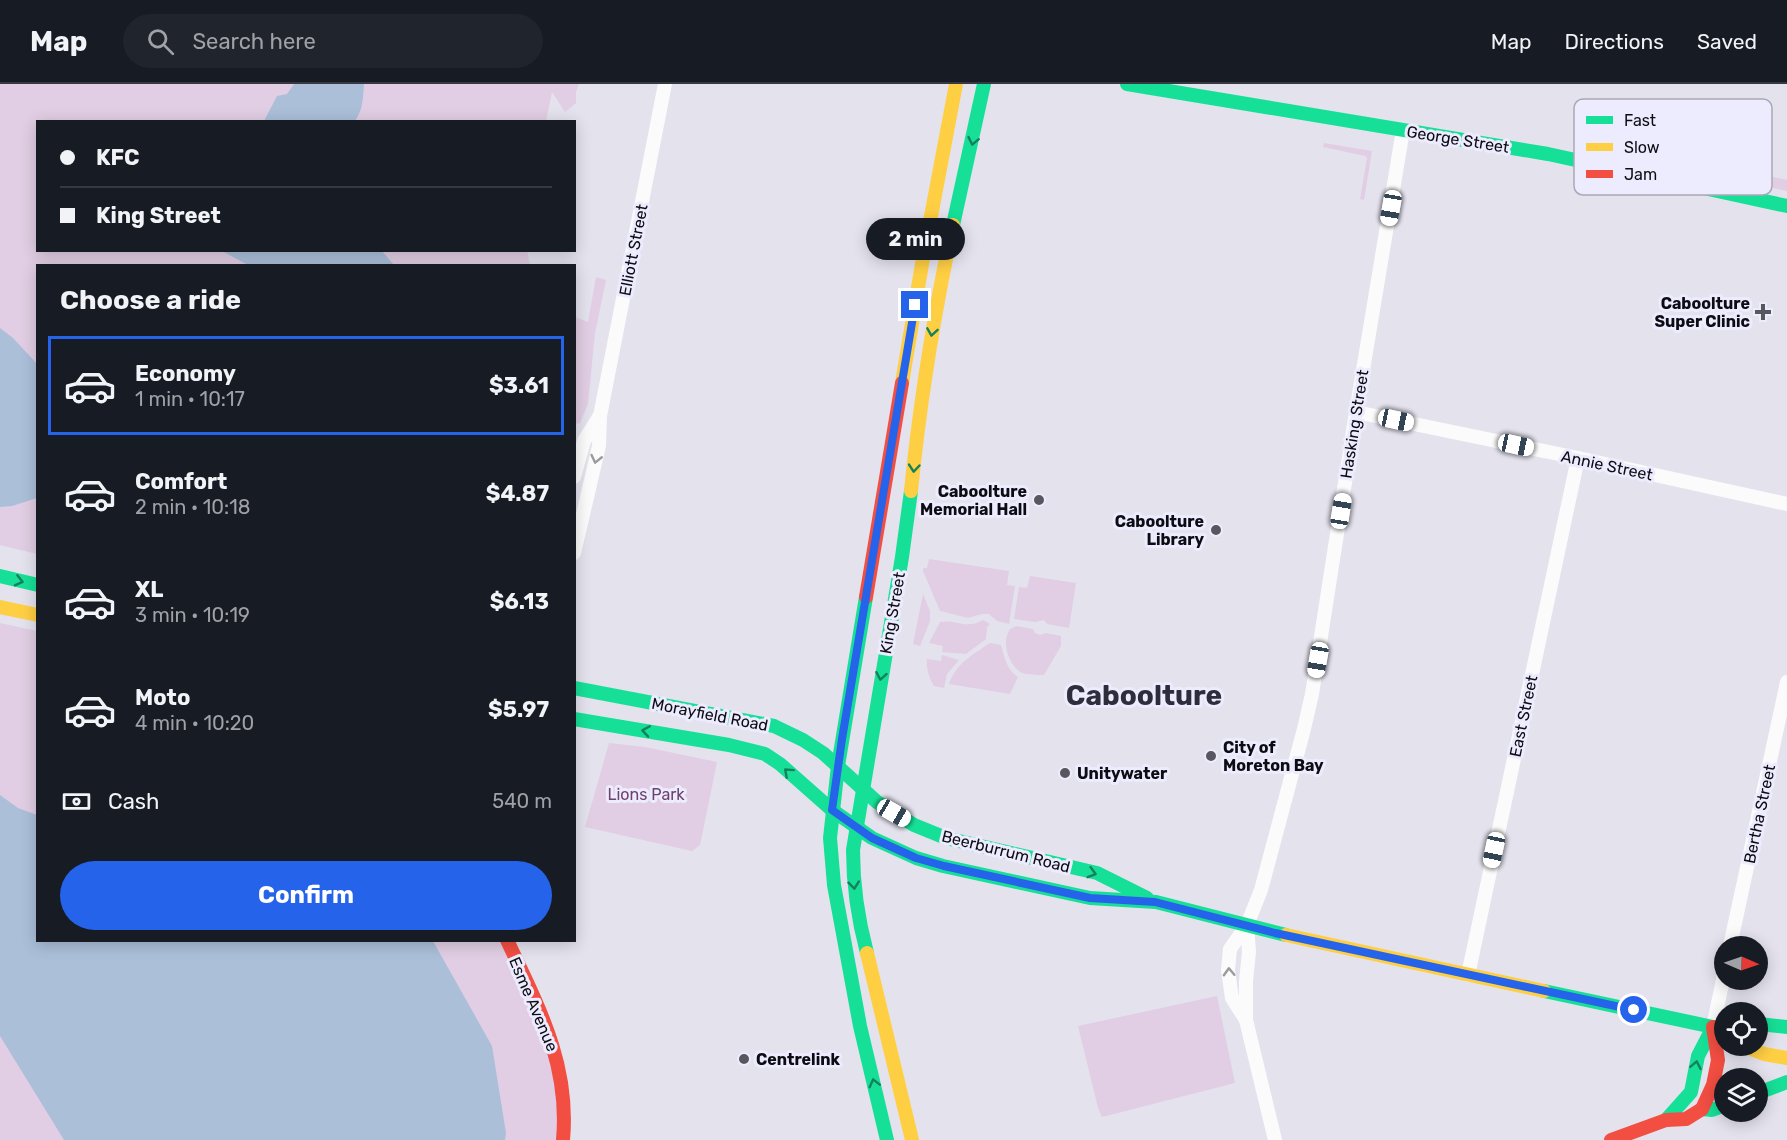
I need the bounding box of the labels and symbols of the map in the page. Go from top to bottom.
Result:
legend [1574,99,1772,195]
text: Fast [1624,111,1656,130]
street label: George Street [1405,122,1511,157]
one-way arrow [967,136,980,146]
text: Slow [1624,138,1660,157]
text: Jam [1624,165,1657,184]
car [1379,189,1403,227]
street label: Elliott Street [615,203,652,298]
callout: 2 min [866,218,964,260]
route end [901,291,928,318]
place label: Caboolture Super Clinic [1654,294,1750,331]
marker: Caboolture Super Clinic [1754,303,1772,321]
one-way arrow [926,327,938,336]
street label: Hasking Street [1337,368,1372,480]
car [1377,407,1415,433]
car [1497,432,1535,458]
street label: Annie Street [1559,447,1654,484]
one-way arrow [591,453,604,463]
one-way arrow [908,463,921,472]
place label: Caboolture Memorial Hall [920,482,1027,519]
car [1329,492,1353,530]
marker: Caboolture Memorial Hall [1032,493,1046,507]
place label: Caboolture Library [1115,512,1204,549]
marker: Caboolture Library [1209,523,1223,537]
street label: King Street [876,571,909,656]
one-way arrow [14,574,24,587]
car [1306,641,1330,679]
one-way arrow [876,672,888,681]
street label: East Street [1506,673,1541,759]
district label: Caboolture [1066,679,1222,712]
street label: Morayfield Road [650,694,770,735]
one-way arrow [641,725,651,738]
place label: City of Moreton Bay [1223,738,1324,775]
marker: City of Moreton Bay [1204,749,1218,763]
street label: Bertha Street [1740,763,1779,865]
place label: Unitywater [1077,764,1168,783]
marker: Unitywater [1058,766,1072,780]
one-way arrow [785,768,795,779]
park label: Lions Park [607,785,685,804]
car [874,796,914,830]
street label: Beerburrum Road [940,826,1072,877]
car [1481,831,1507,869]
one-way arrow [1087,865,1097,878]
one-way arrow [847,881,860,890]
north arrow [1714,936,1768,990]
street label: Esme Avenue [505,954,562,1054]
one-way arrow [1222,967,1235,976]
route start [1620,996,1647,1023]
place label: Centrelink [756,1050,841,1069]
marker: Centrelink [737,1052,751,1066]
one-way arrow [1689,1061,1702,1071]
one-way arrow [868,1078,881,1088]

